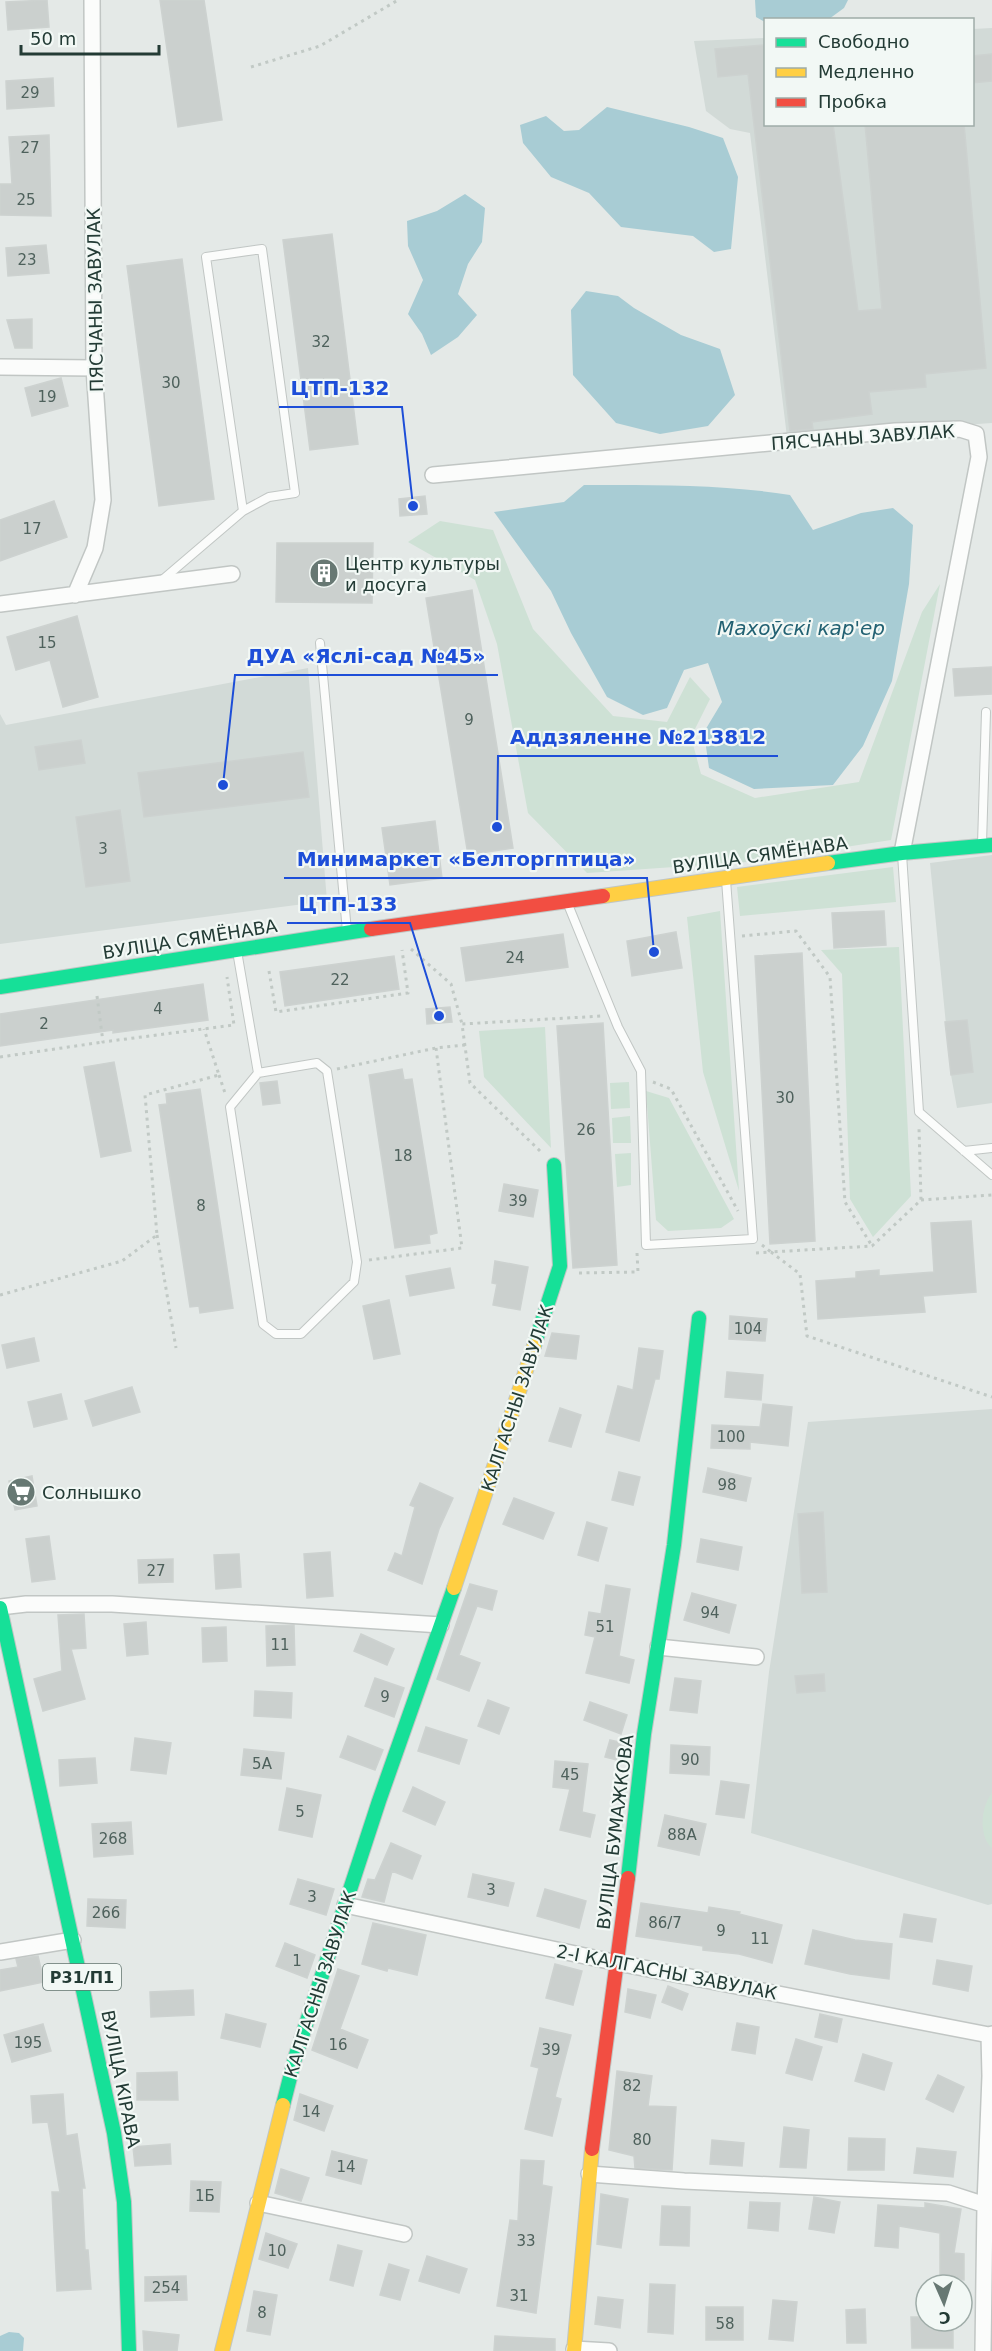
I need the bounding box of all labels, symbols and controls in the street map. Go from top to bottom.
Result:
scale bar [21,18,159,56]
legend [764,18,974,126]
text: 50 m [30,28,76,49]
text: Свободно [818,31,910,52]
text: Медленно [818,61,914,82]
house number: 29 [20,84,40,102]
text: Пробка [818,91,887,112]
house number: 27 [20,139,40,157]
house number: 25 [16,191,36,209]
street label: ПЯСЧАНЫ ЗАВУЛАК [83,208,107,392]
house number: 23 [17,251,37,269]
house number: 32 [311,333,331,351]
callout: ЦТП-132 [279,369,402,407]
house number: 30 [161,374,181,392]
text: ЦТП-132 [291,376,389,400]
house number: 19 [37,388,57,406]
street label: ПЯСЧАНЫ ЗАВУЛАК [770,420,956,454]
house number: 17 [22,520,42,538]
place label: Центр культуры и досуга [345,553,500,595]
building icon: Центр культуры и досуга [308,557,340,589]
water label: Махоўскі кар'ер [717,616,885,640]
house number: 15 [37,634,57,652]
callout: ДУА «Яслі-сад №45» [235,637,498,675]
text: ДУА «Яслі-сад №45» [247,644,485,668]
house number: 9 [464,711,474,729]
callout: Аддзяленне №213812 [498,718,778,756]
text: Аддзяленне №213812 [510,725,766,749]
street label: ВУЛІЦА СЯМЁНАВА [671,832,850,878]
house number: 3 [98,840,108,858]
callout: Минимаркет «Белторгптица» [284,840,647,878]
text: Минимаркет «Белторгптица» [297,847,635,871]
callout: ЦТП-133 [287,885,410,923]
text: ЦТП-133 [299,892,397,916]
street label: ВУЛІЦА СЯМЁНАВА [101,915,280,963]
house number: 24 [505,949,525,967]
house number: 22 [330,971,350,989]
house number: 4 [153,1000,163,1018]
house number: 2 [39,1015,49,1033]
house number: 30 [775,1089,795,1107]
house number: 26 [576,1121,596,1139]
house number: 18 [393,1147,413,1165]
house number: 39 [508,1192,528,1210]
house number: 8 [196,1197,206,1215]
street label: КАЛГАСНЫ ЗАВУЛАК [477,1302,557,1494]
house number: 104 [734,1320,762,1338]
house number: 100 [717,1428,745,1446]
supermarket icon: Солнышко [5,1476,37,1508]
house number: 98 [717,1476,737,1494]
place label: Солнышко [42,1482,141,1503]
house number: 27 [146,1562,166,1580]
house number: 94 [700,1604,720,1622]
house number: 51 [595,1618,615,1636]
house number: 11 [270,1636,290,1654]
house number: 9 [380,1688,390,1706]
street label: ВУЛІЦА БУМАЖКОВА [593,1733,637,1931]
house number: 90 [680,1751,700,1769]
house number: 5А [252,1755,273,1773]
house number: 45 [560,1766,580,1784]
house number: 5 [295,1803,305,1821]
house number: 88А [667,1826,697,1844]
house number: 268 [99,1830,127,1848]
house number: 3 [486,1881,496,1899]
street label: КАЛГАСНЫ ЗАВУЛАК [280,1888,360,2080]
house number: 3 [307,1888,317,1906]
house number: 266 [92,1904,120,1922]
house number: 86/7 [648,1914,682,1932]
house number: 9 [716,1922,726,1940]
house number: 11 [750,1930,770,1948]
street label: 2-І КАЛГАСНЫ ЗАВУЛАК [555,1940,779,2004]
house number: 1 [292,1952,302,1970]
road number: Р31/П1 [43,1964,121,1990]
street label: ВУЛІЦА КІРАВА [97,2008,145,2150]
house number: 195 [14,2034,42,2052]
house number: 16 [328,2036,348,2054]
house number: 39 [541,2041,561,2059]
house number: 82 [622,2077,642,2095]
house number: 14 [301,2103,321,2121]
house number: 80 [632,2131,652,2149]
house number: 14 [336,2158,356,2176]
house number: 1Б [195,2187,215,2205]
house number: 33 [516,2232,536,2250]
house number: 10 [267,2242,287,2260]
north arrow [914,2273,974,2333]
house number: 254 [152,2279,180,2297]
house number: 31 [509,2287,529,2305]
house number: 8 [257,2304,267,2322]
text: С [938,2308,951,2327]
house number: 58 [715,2315,735,2333]

